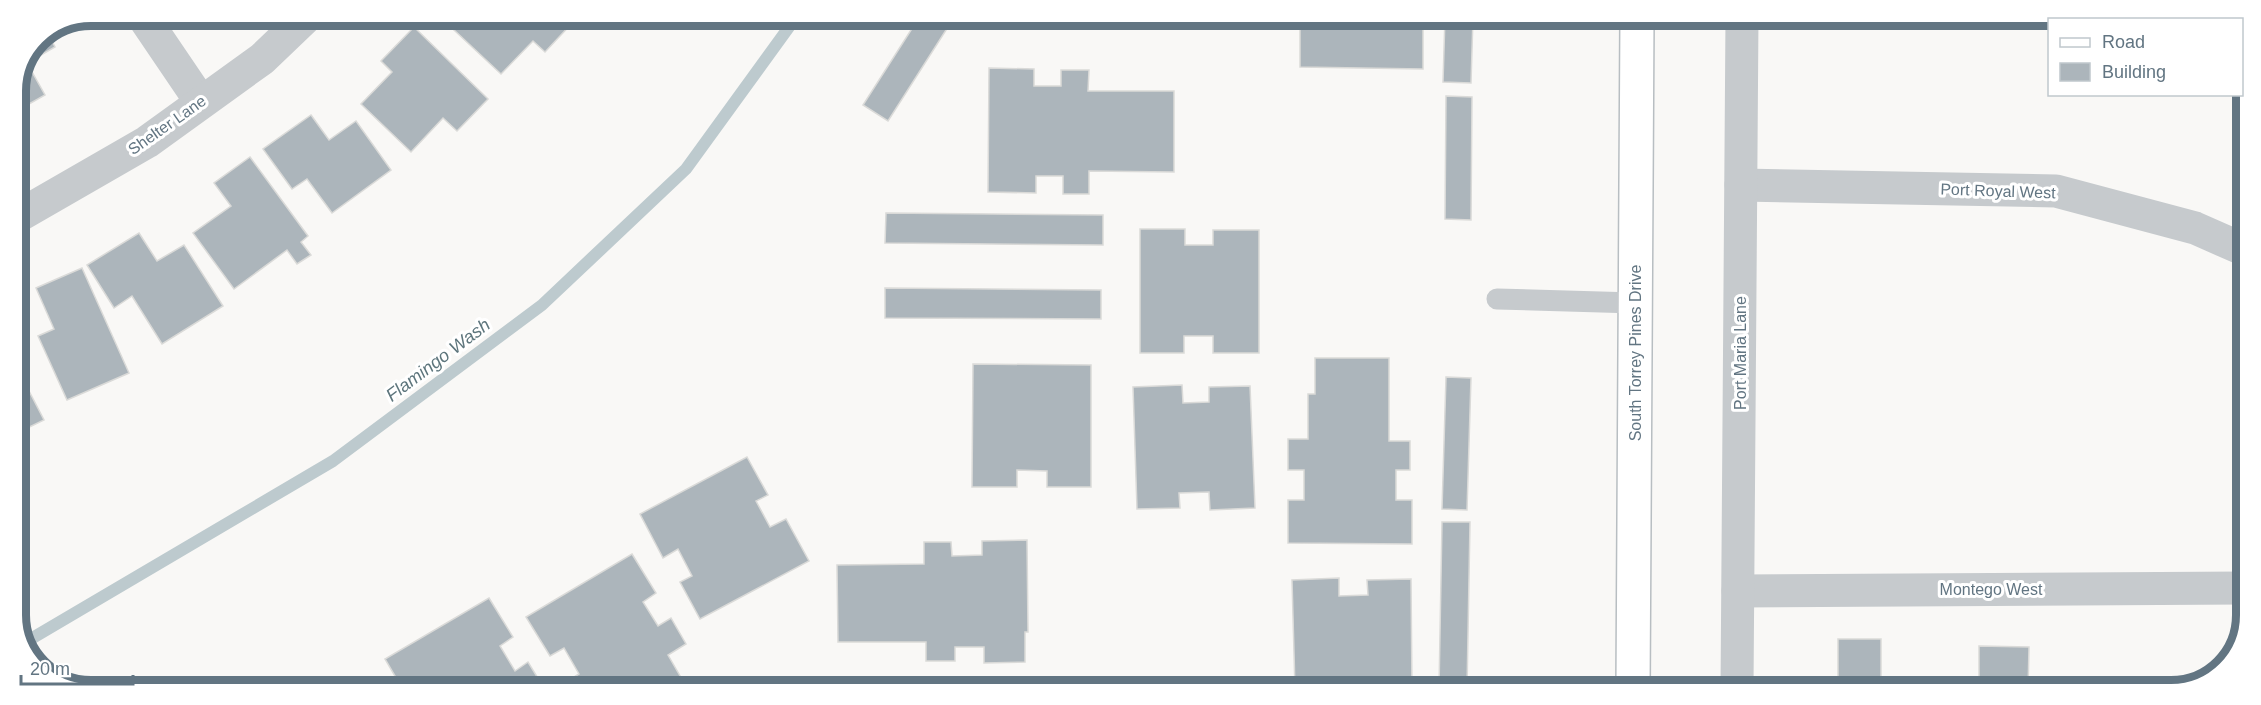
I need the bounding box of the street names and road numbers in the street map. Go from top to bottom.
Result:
street label: Shelter Lane [125,92,209,158]
street label: Port Royal West [1940,180,2056,202]
street label: South Torrey Pines Drive [1627,265,1644,441]
street label: Port Maria Lane [1732,296,1749,410]
street label: Montego West [1940,581,2043,598]

